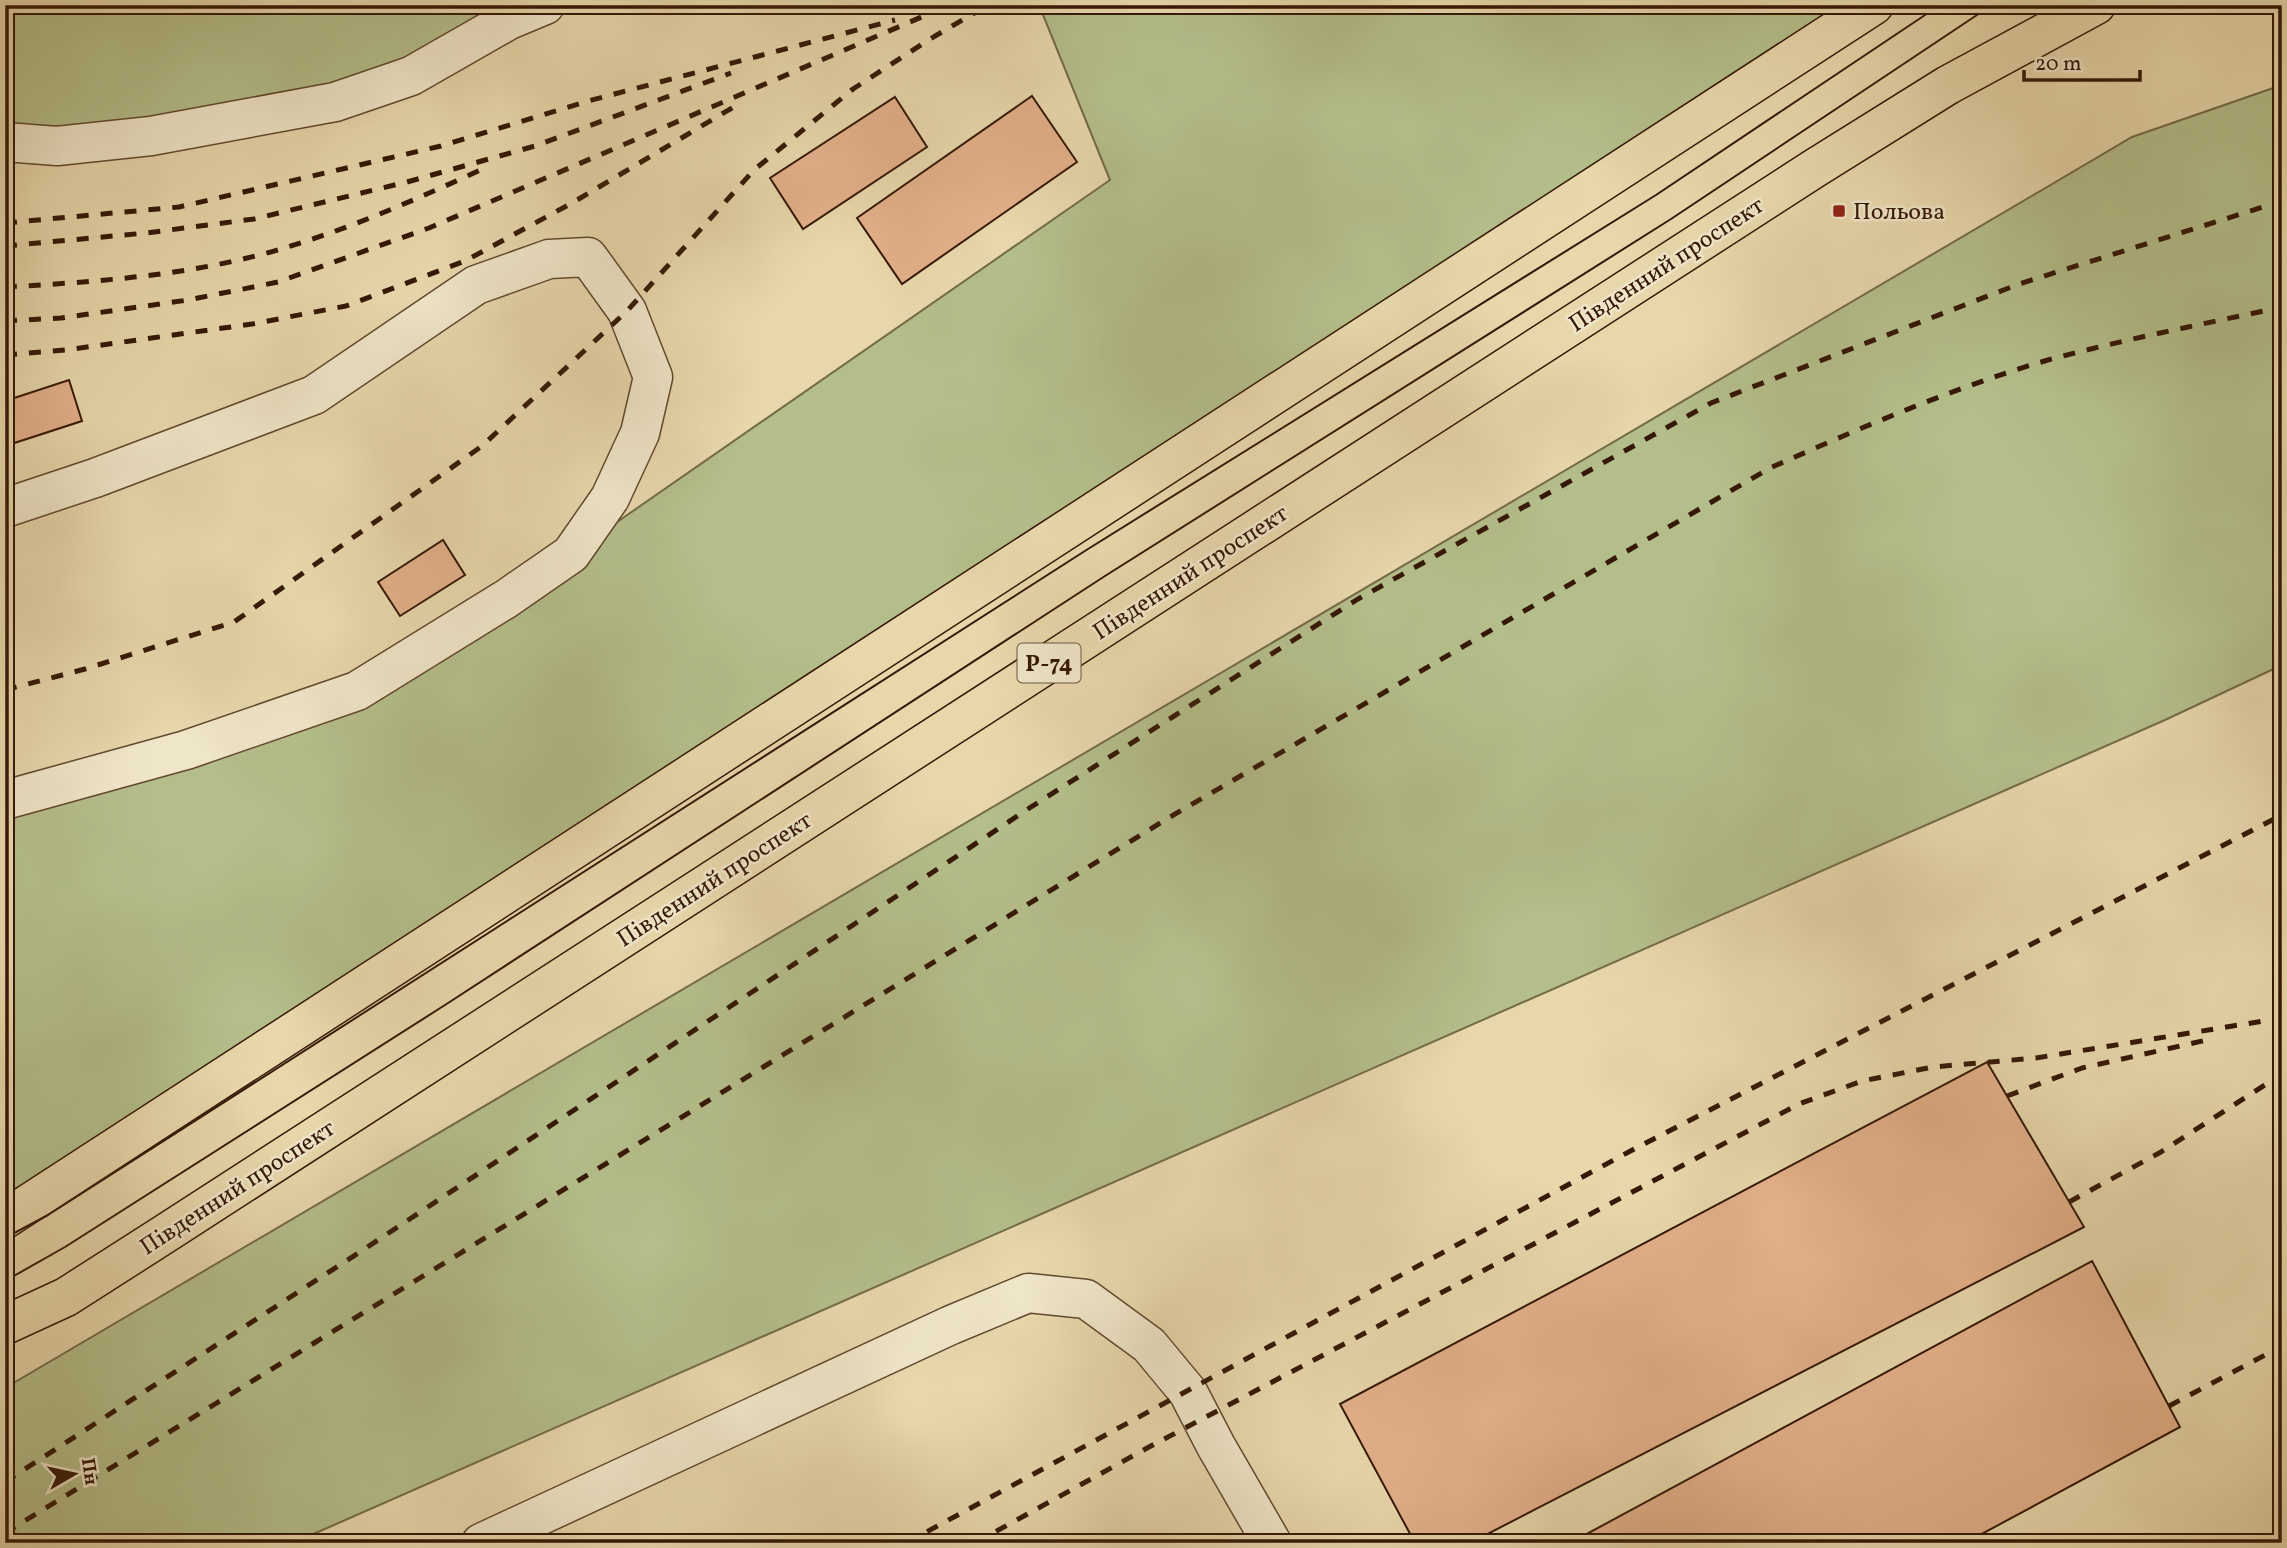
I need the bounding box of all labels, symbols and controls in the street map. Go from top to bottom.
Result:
scale bar [2024,38,2140,82]
text: 20 m [2035,50,2081,79]
street label: Південний проспект [1563,190,1771,342]
place label: Польова [1853,196,1945,230]
marker: Польова [1831,203,1847,219]
street label: Південний проспект [1087,498,1295,650]
road number: Р-74 [1018,643,1080,682]
street label: Південний проспект [611,805,819,957]
street label: Південний проспект [134,1113,342,1265]
north arrow [38,1440,108,1510]
text: Пн [74,1456,104,1487]

